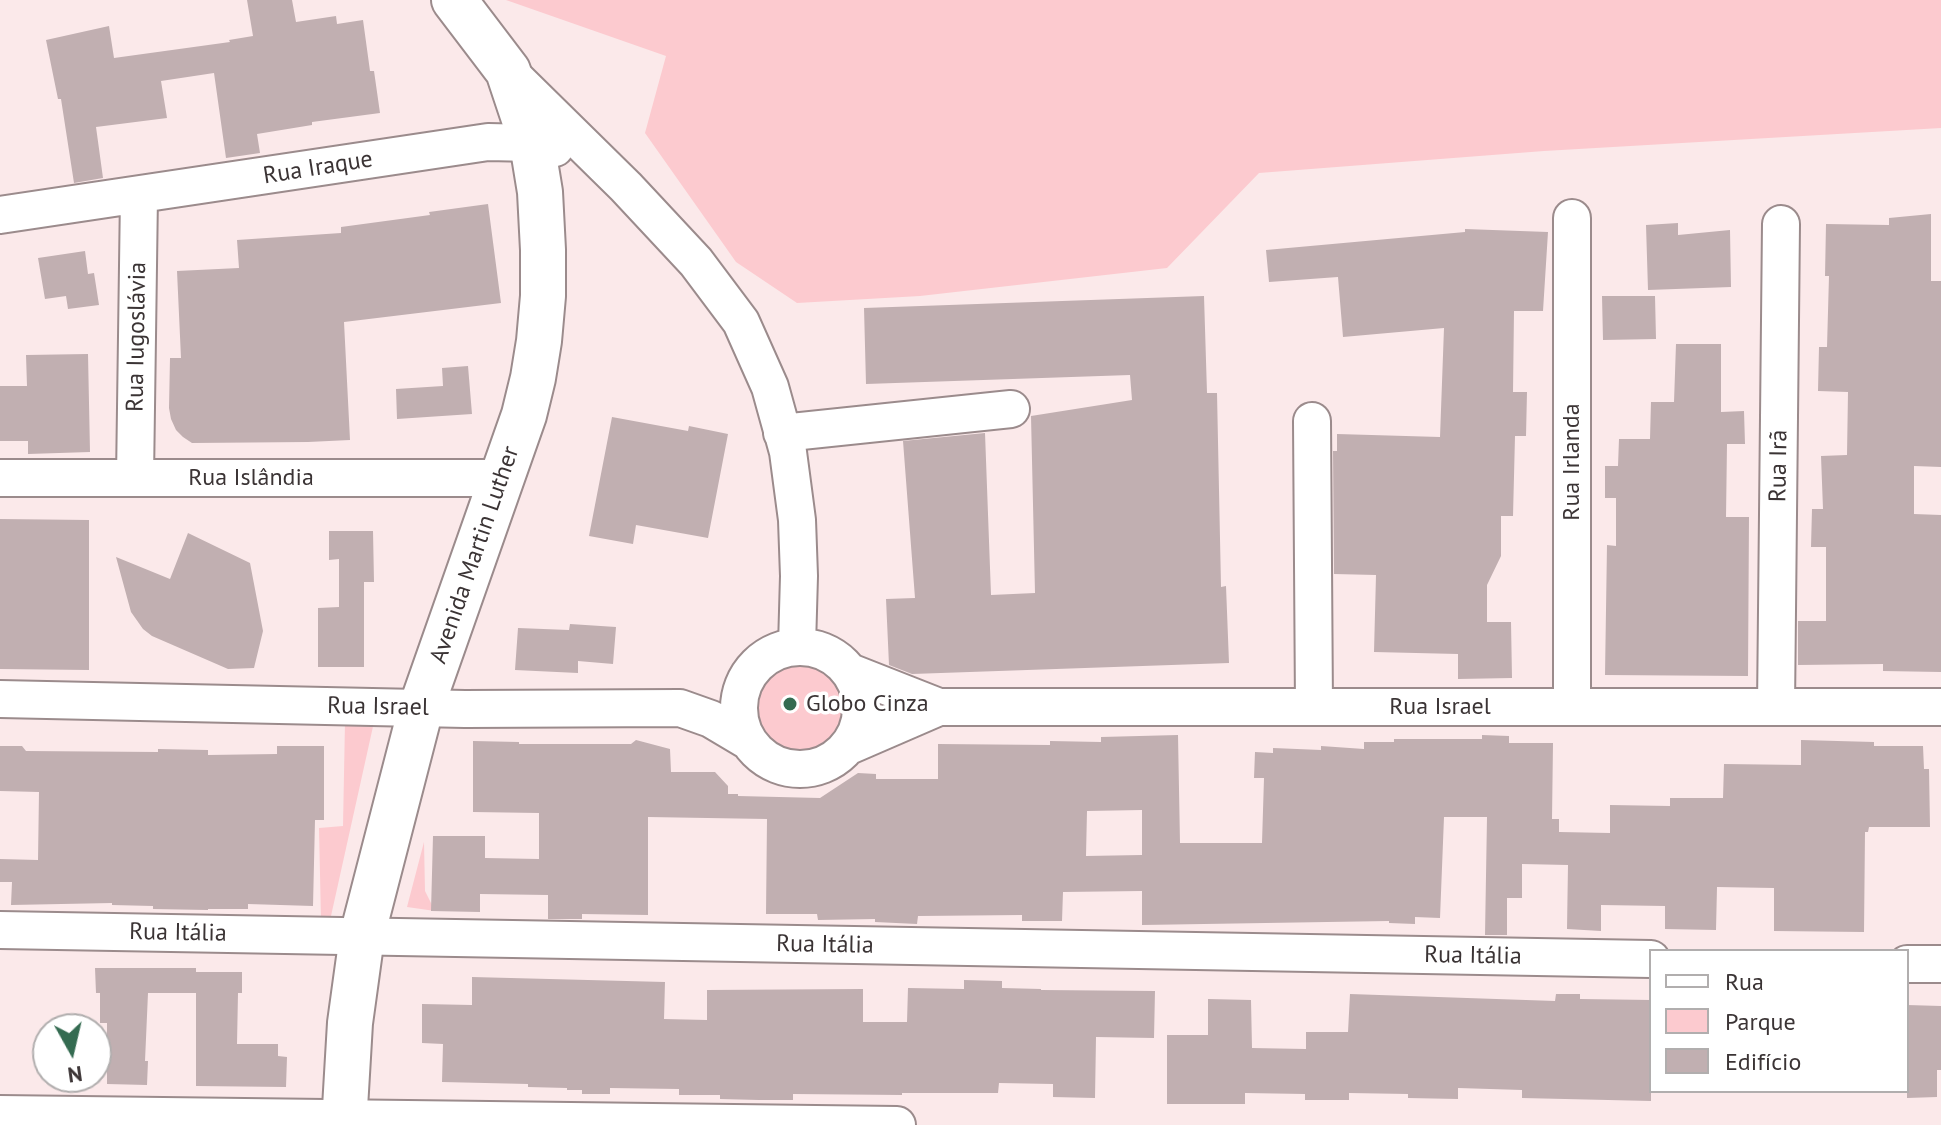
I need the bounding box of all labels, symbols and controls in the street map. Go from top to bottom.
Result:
street label: Rua Iraque [261,145,375,191]
street label: Rua Iugoslávia [121,262,153,412]
street label: Rua Irlanda [1558,403,1586,521]
street label: Rua Irã [1764,430,1794,502]
street label: Avenida Martin Luther [424,443,526,667]
street label: Rua Islândia [188,464,314,492]
place label: Globo Cinza [806,690,929,718]
street label: Rua Israel [327,692,429,722]
street label: Rua Israel [1389,693,1491,721]
marker: Globo Cinza [781,695,799,713]
street label: Rua Itália [129,918,227,948]
street label: Rua Itália [776,930,874,960]
street label: Rua Itália [1424,941,1522,971]
legend [1649,949,1909,1093]
text: Rua [1725,966,1764,997]
text: Parque [1725,1006,1796,1037]
north arrow [32,1013,112,1093]
text: Edifício [1725,1046,1801,1077]
text: N [66,1060,84,1090]

